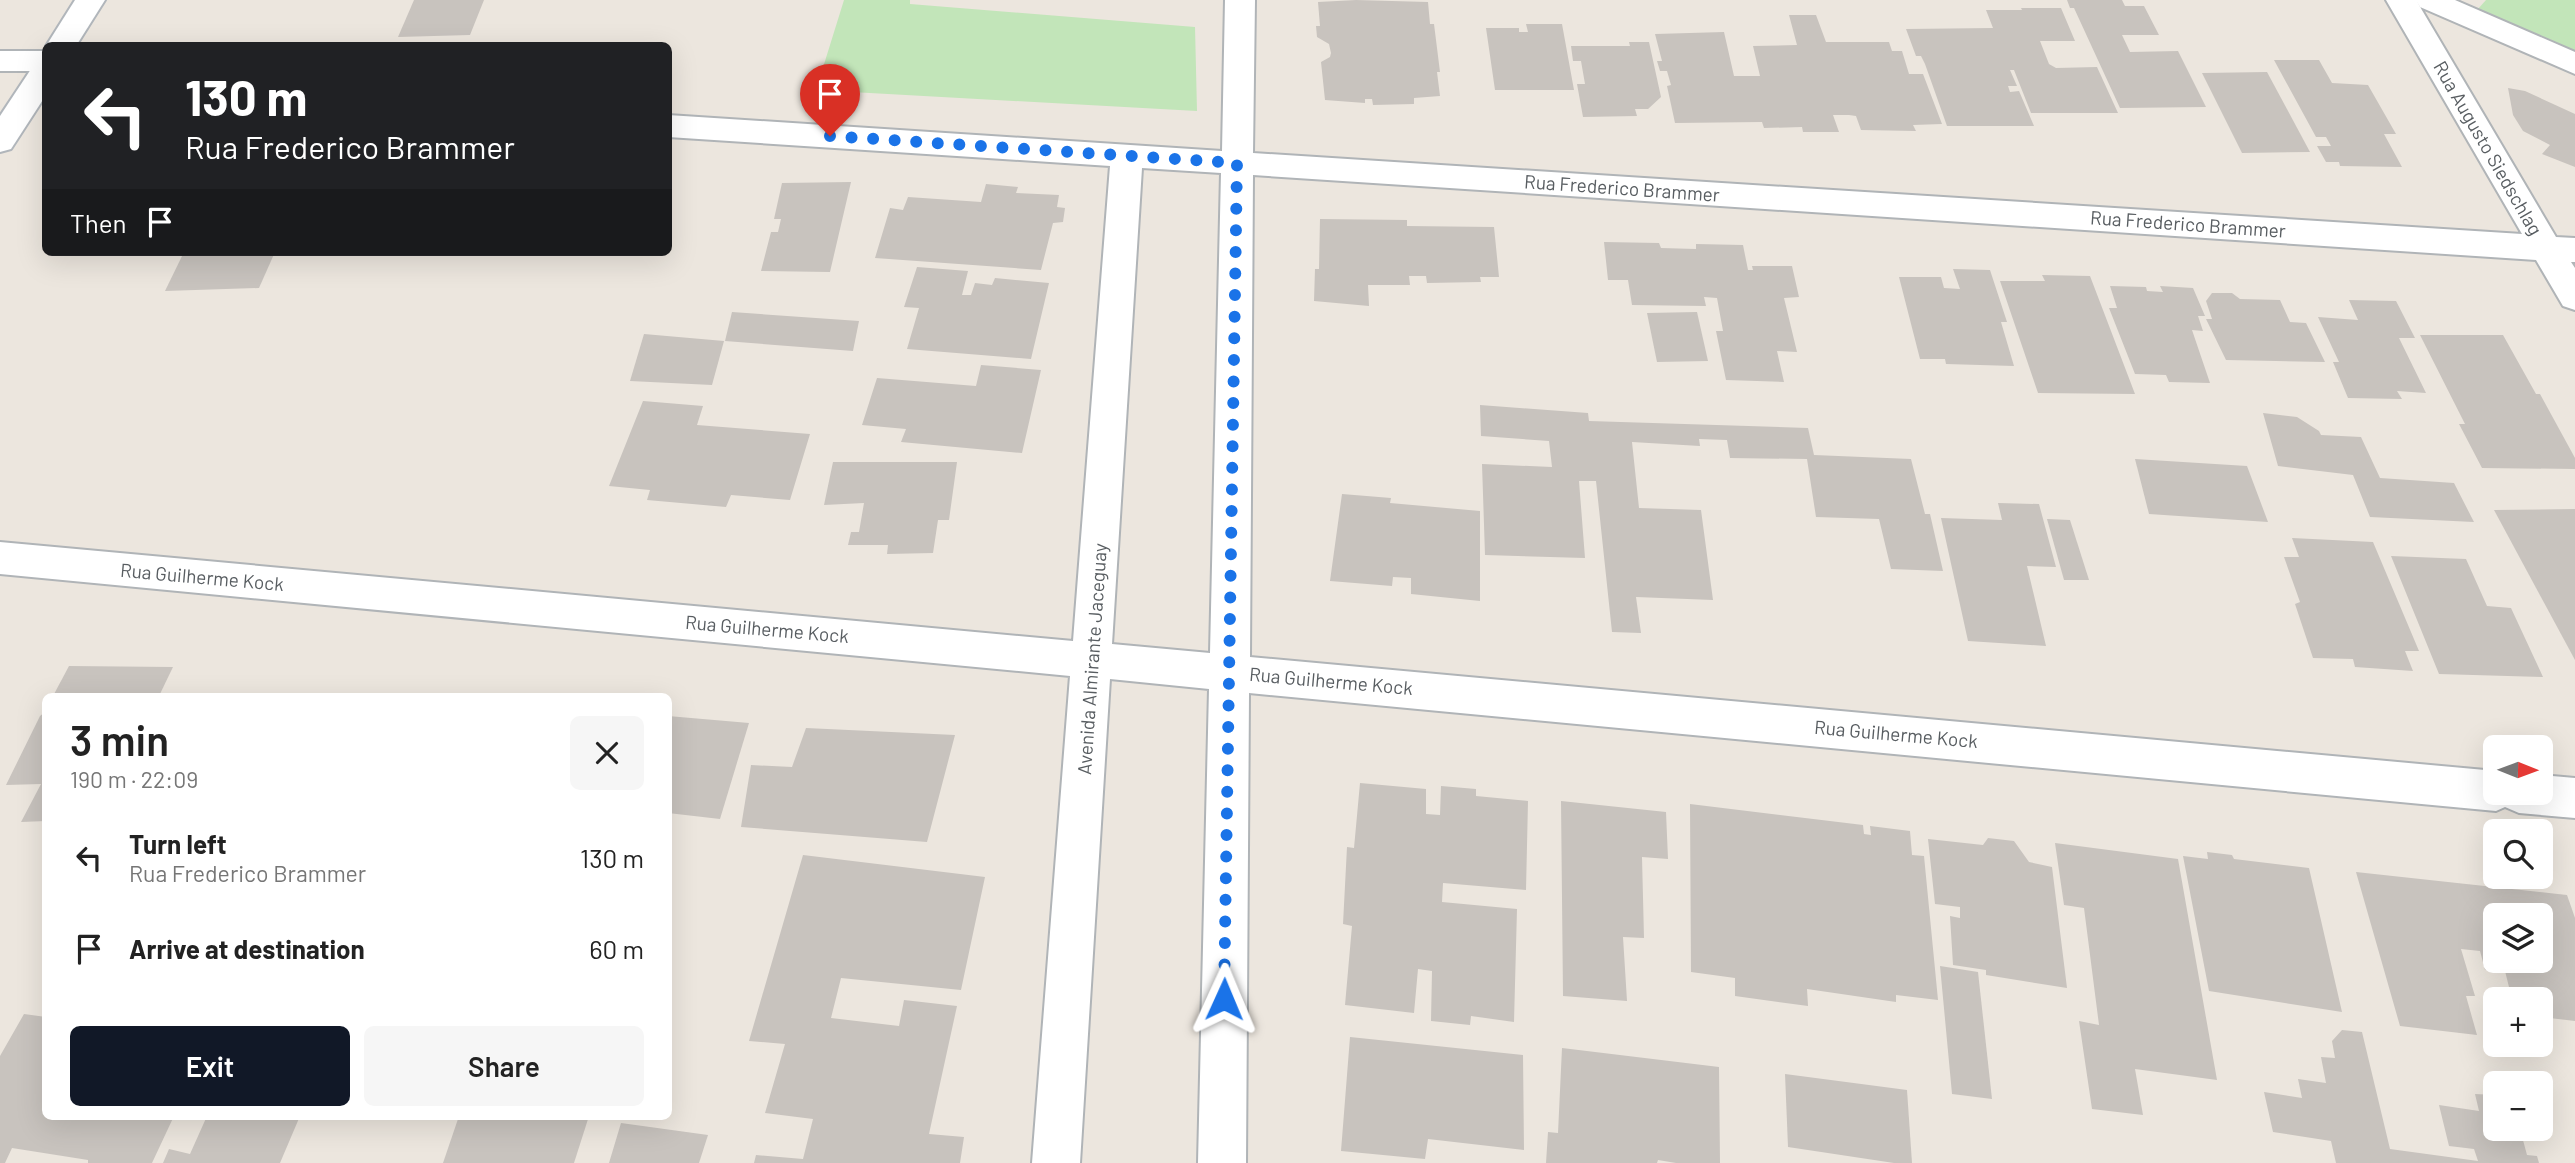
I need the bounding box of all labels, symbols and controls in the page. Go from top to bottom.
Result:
street label: Rua Augusto Siedschlag [2429,57,2548,239]
pin [800,64,860,136]
text: 130 m [185,67,307,126]
icon: left [70,70,161,161]
icon: arrive [811,75,849,113]
text: Rua Frederico Brammer [185,127,515,165]
street label: Rua Frederico Brammer [1524,169,1721,206]
icon: arrive [141,203,179,241]
street label: Rua Frederico Brammer [2090,205,2287,242]
text: Then [70,207,127,238]
street label: Avenida Almirante Jaceguay [1072,542,1111,775]
street label: Rua Guilherme Kock [119,558,285,595]
street label: Rua Guilherme Kock [684,610,850,647]
street label: Rua Guilherme Kock [1248,662,1414,699]
text: 3 min [70,714,169,764]
street label: Rua Guilherme Kock [1813,715,1979,752]
button: close [570,716,644,790]
north arrow [2483,735,2553,805]
map controls [2483,735,2553,1141]
text: 190 m · 22:09 [70,765,198,793]
button: search [2483,819,2553,889]
text: Turn left [129,828,227,859]
icon: left [70,839,108,877]
text: 130 m [580,842,644,873]
text: Rua Frederico Brammer [129,859,366,887]
button: layers [2483,903,2553,973]
icon: arrive [70,930,108,968]
text: Arrive at destination [129,933,365,964]
text: 60 m [589,933,644,964]
position arrow [1187,962,1261,1036]
button: + [2483,987,2553,1057]
button: Exit [70,1026,350,1106]
button: Share [364,1026,644,1106]
button: − [2483,1071,2553,1141]

